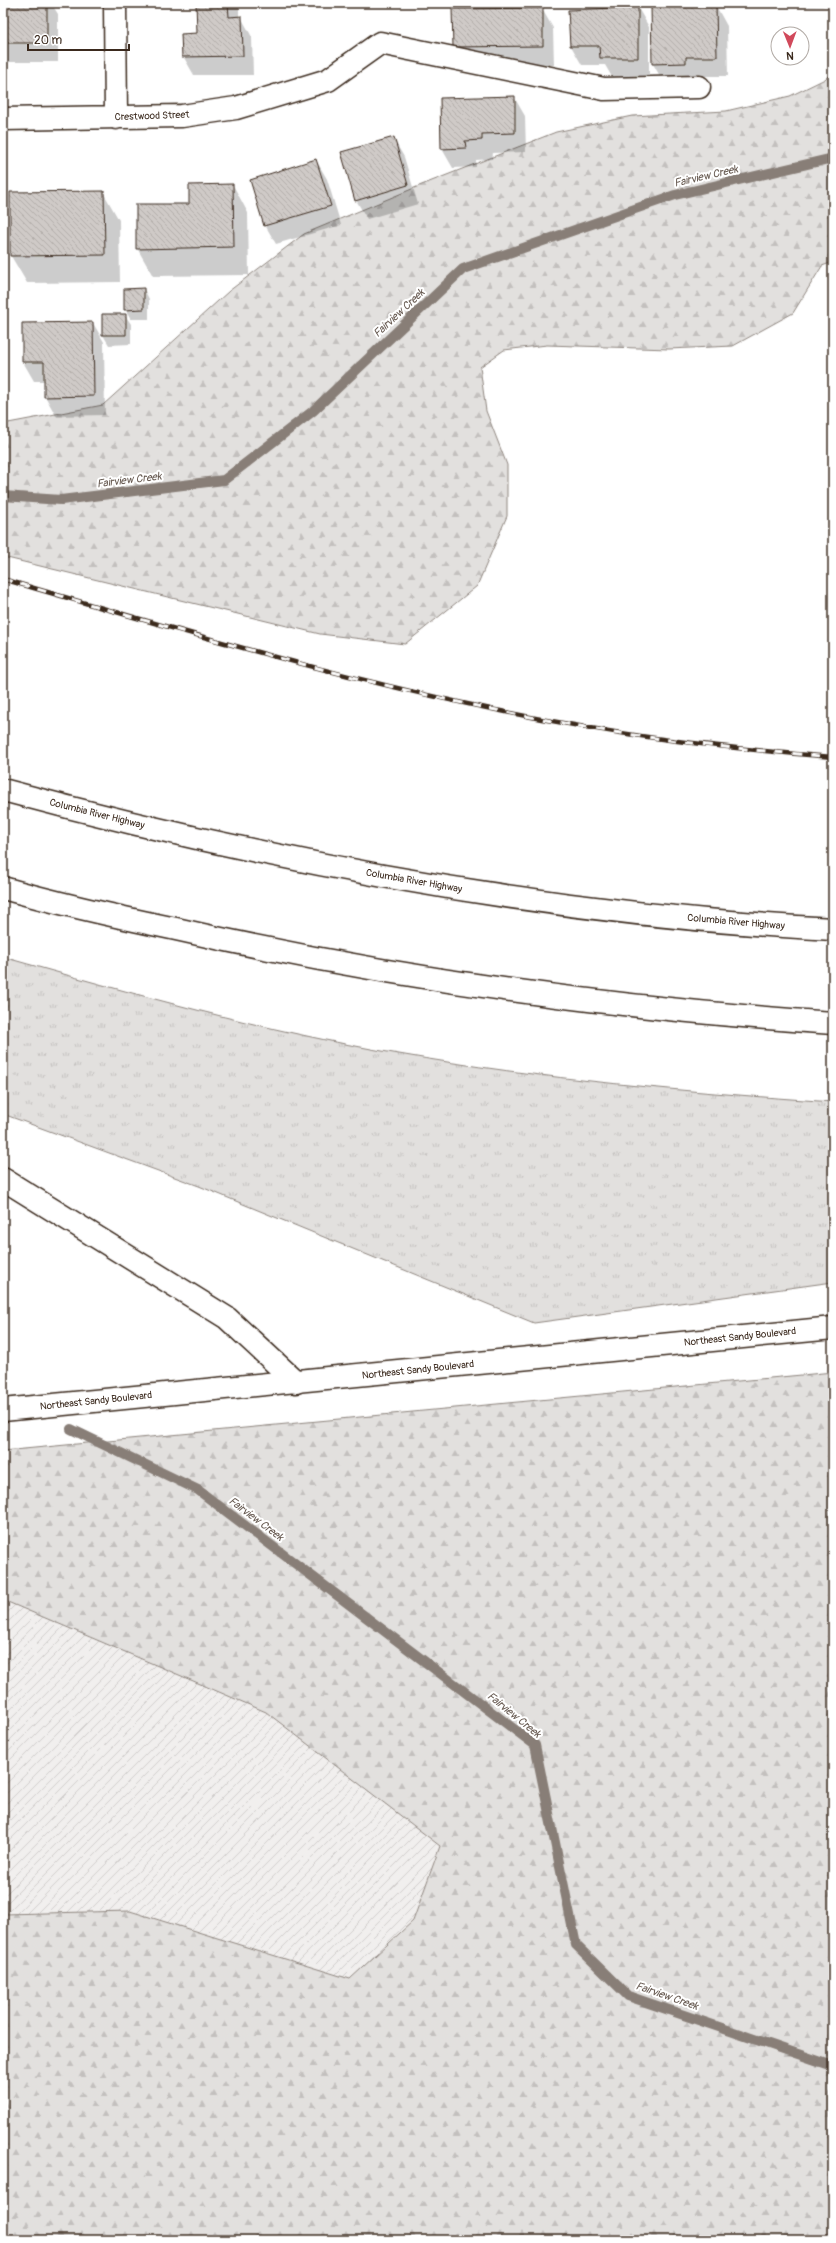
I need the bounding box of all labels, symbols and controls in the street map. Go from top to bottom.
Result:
scale bar [28,26,129,52]
north arrow [770,26,810,66]
text: 20 m [34,33,63,48]
text: N [786,49,794,62]
street label: Crestwood Street [114,109,190,123]
water label: Fairview Creek [673,162,741,190]
water label: Fairview Creek [371,285,428,340]
water label: Fairview Creek [96,469,163,490]
street label: Columbia River Highway [48,796,147,832]
street label: Columbia River Highway [365,867,464,896]
street label: Columbia River Highway [687,912,786,932]
street label: Northeast Sandy Boulevard [683,1325,797,1349]
street label: Northeast Sandy Boulevard [361,1358,475,1382]
street label: Northeast Sandy Boulevard [39,1389,153,1413]
water label: Fairview Creek [226,1494,287,1545]
water label: Fairview Creek [485,1689,544,1741]
water label: Fairview Creek [634,1979,701,2013]

